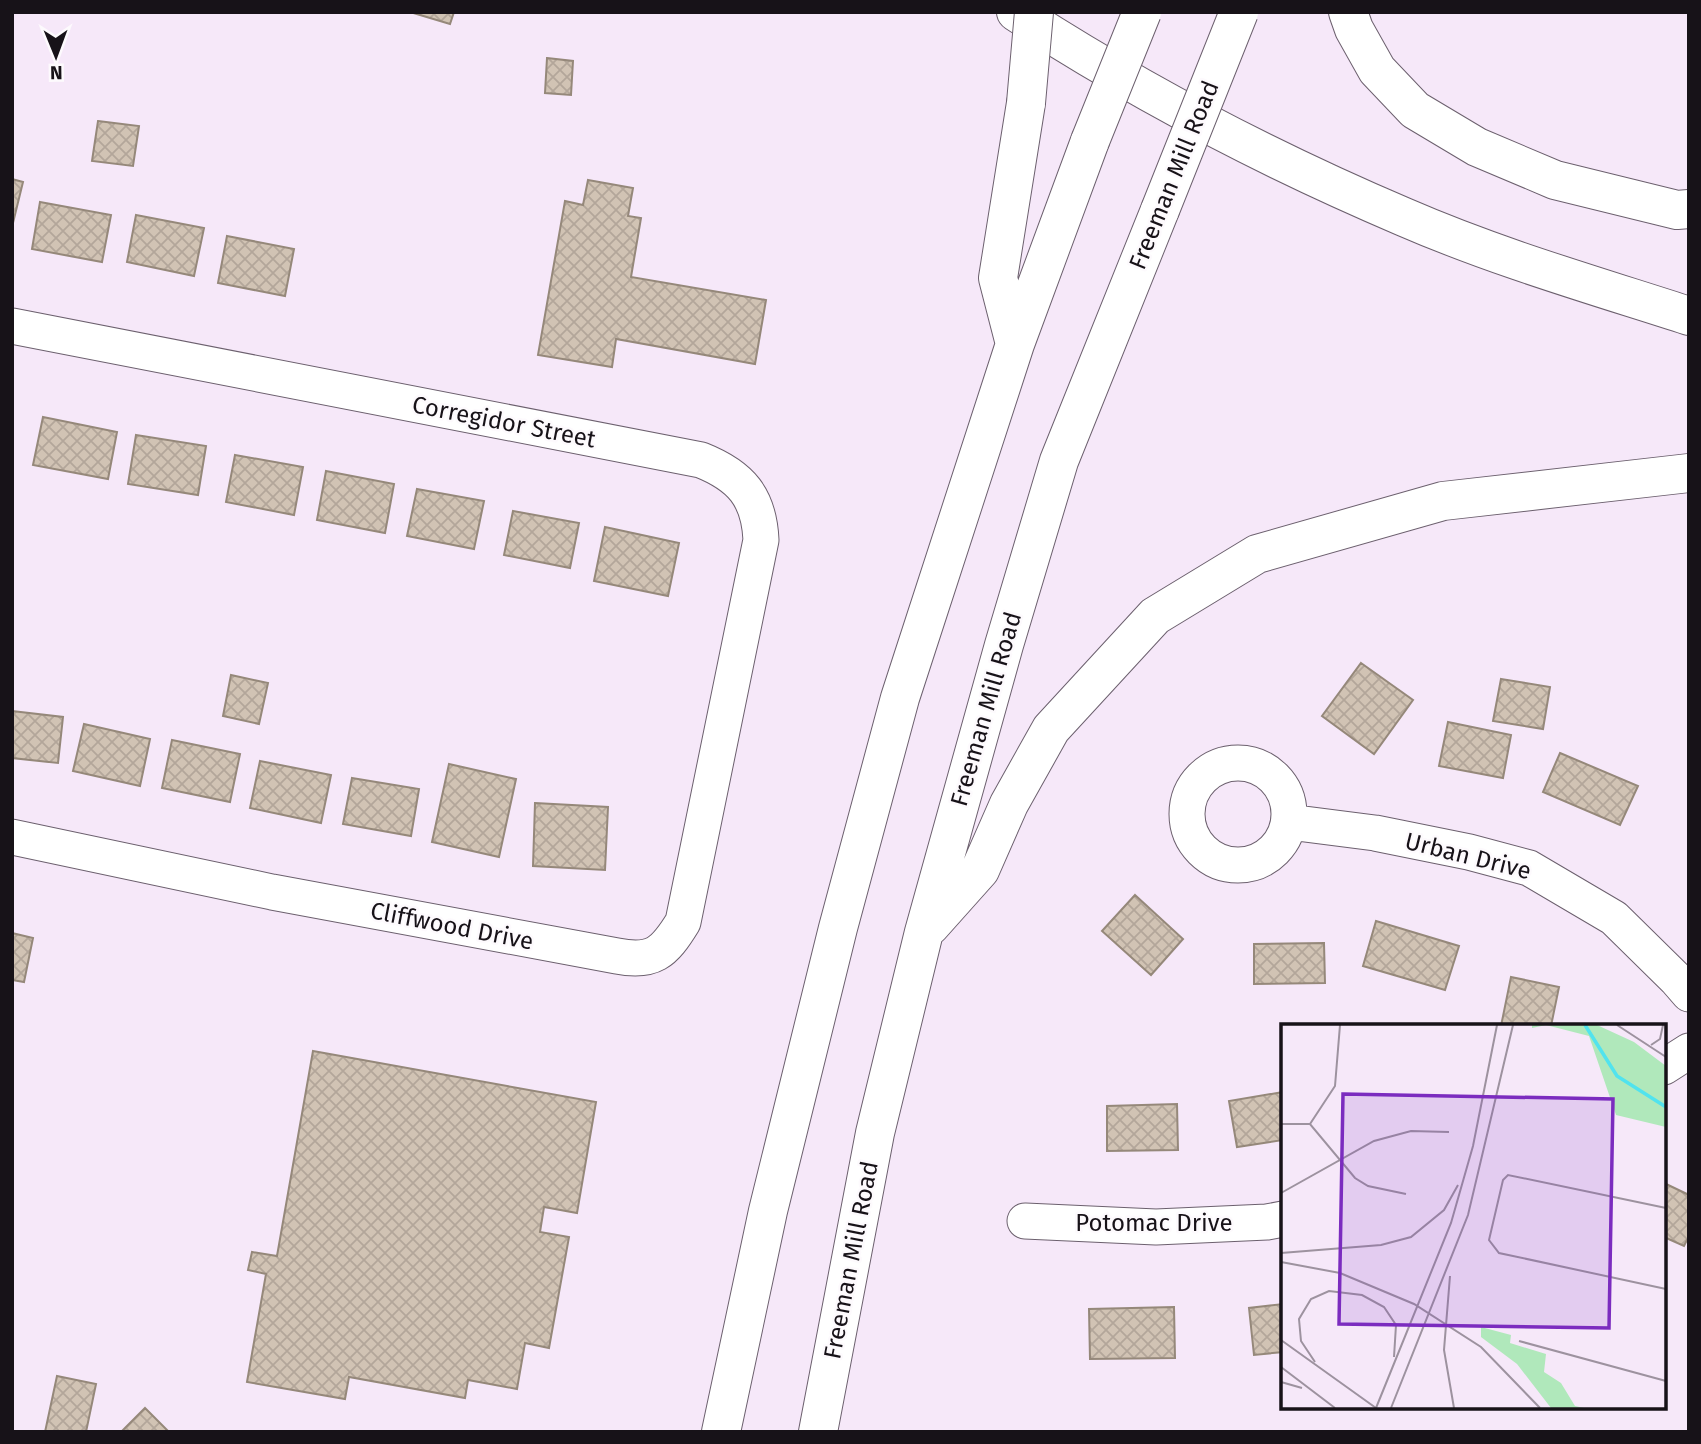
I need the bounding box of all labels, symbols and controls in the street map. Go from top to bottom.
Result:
north arrow [21,21,91,91]
text: N [50,61,63,84]
street label: Freeman Mill Road [1123,77,1225,273]
street label: Corregidor Street [410,390,598,454]
street label: Freeman Mill Road [945,609,1027,809]
street label: Urban Drive [1402,827,1534,885]
street label: Cliffwood Drive [368,896,536,956]
inset map [1281,1024,1666,1409]
street label: Freeman Mill Road [818,1159,884,1361]
street label: Potomac Drive [1075,1209,1233,1237]

